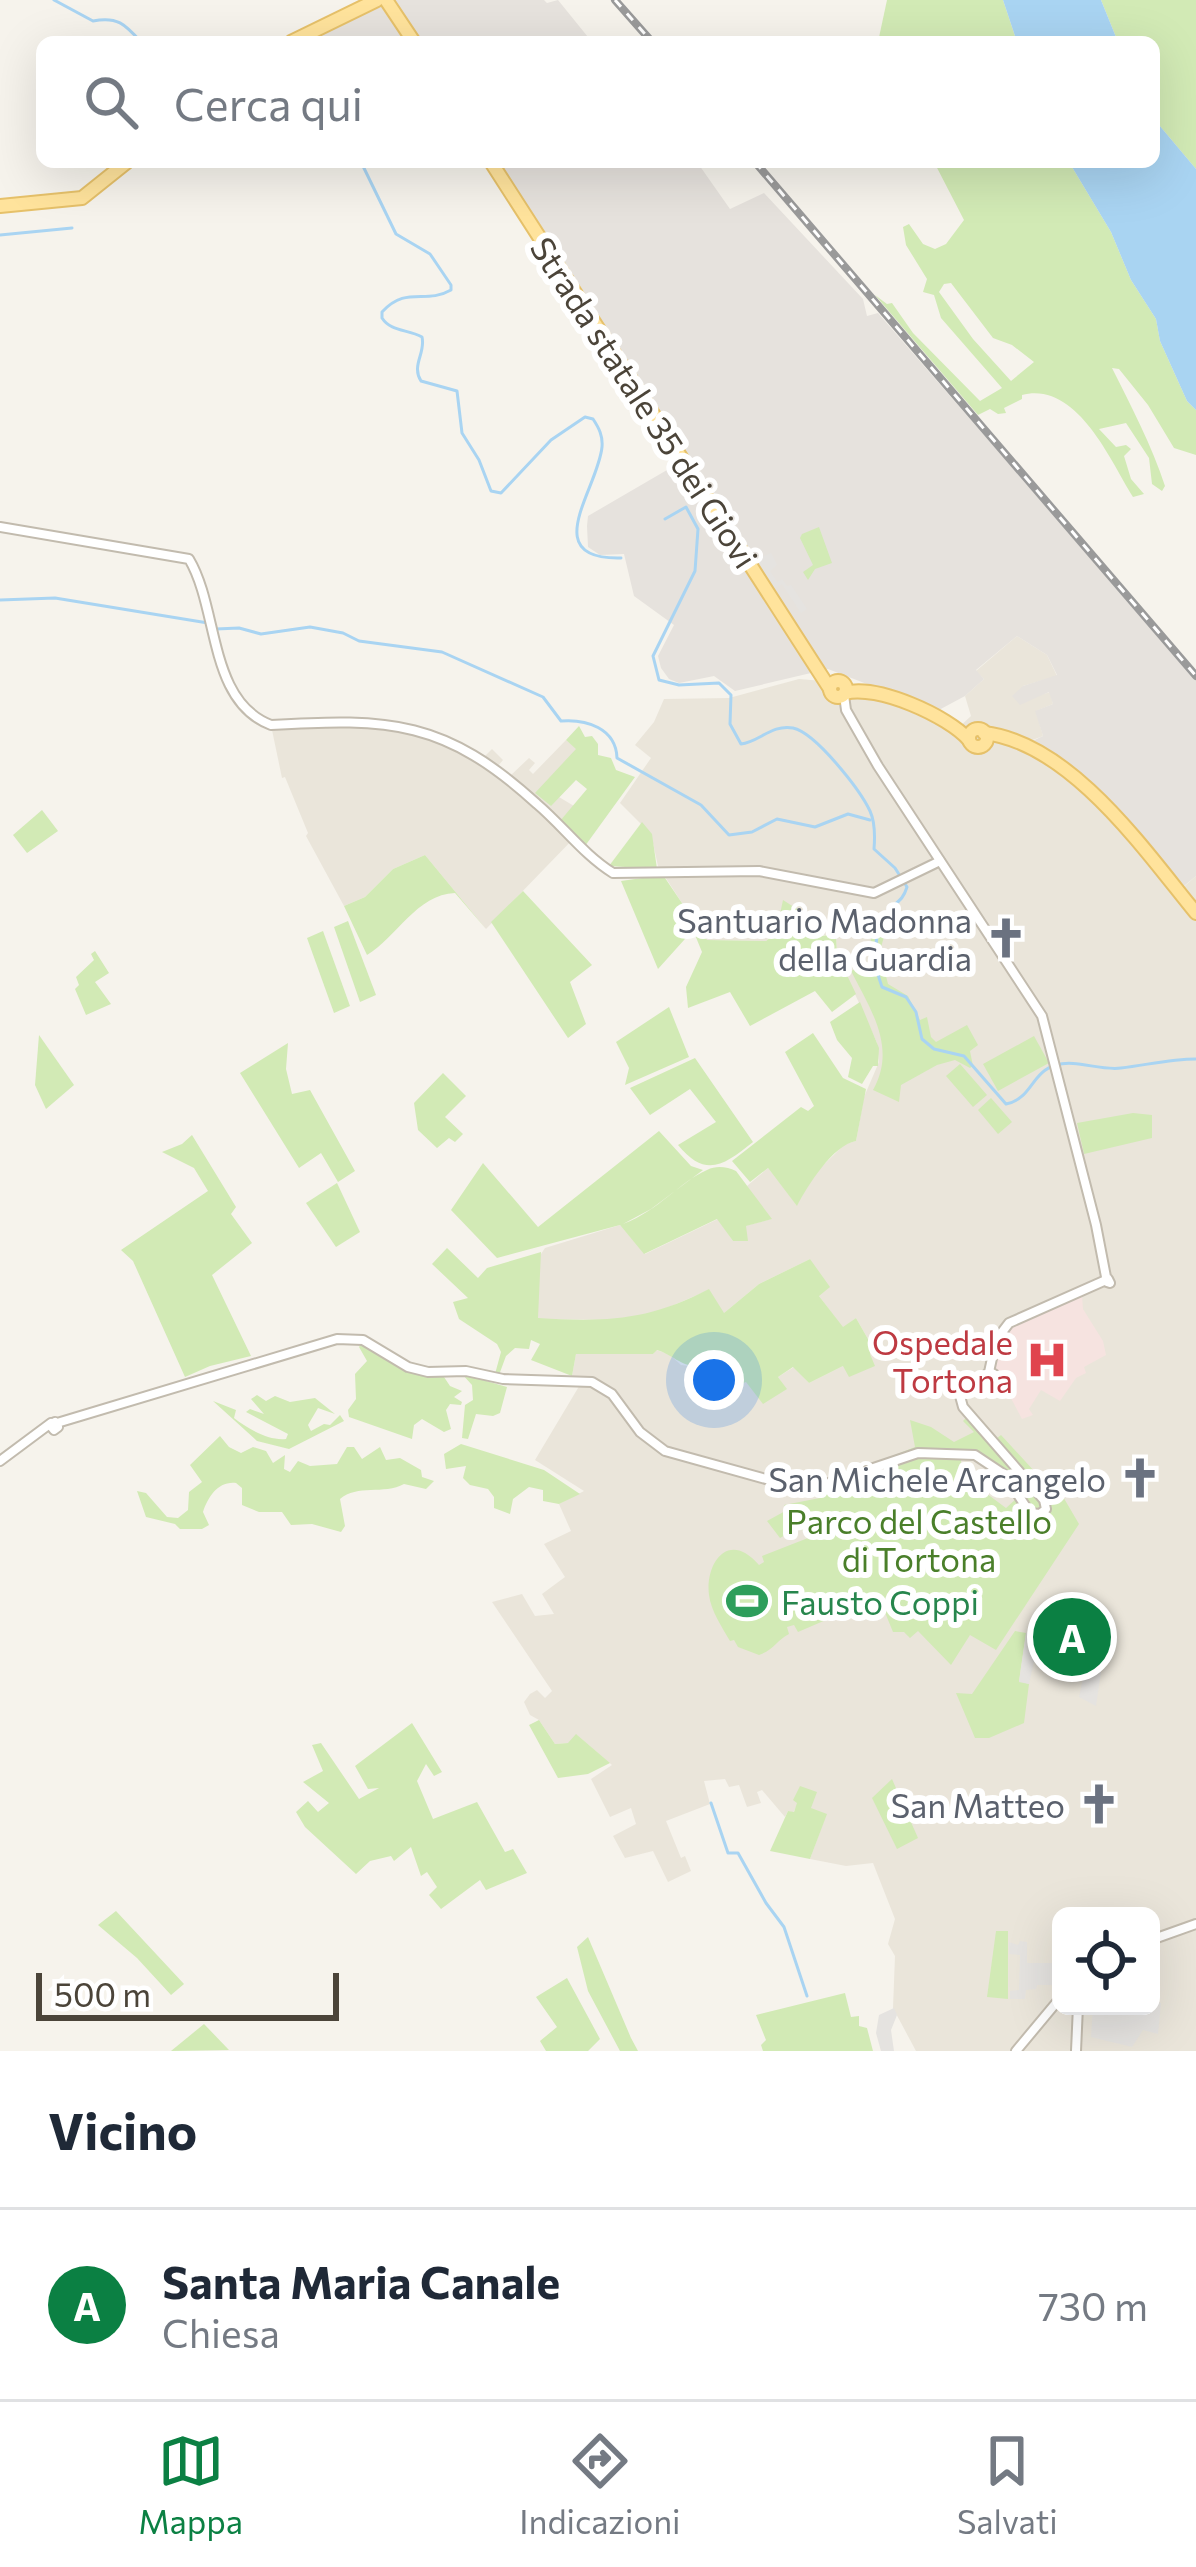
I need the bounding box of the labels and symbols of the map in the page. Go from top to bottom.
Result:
street label: Strada statale 35 dei Giovi [523,229,767,575]
place label: Santuario Madonna della Guardia [677,899,972,978]
church icon: Santuario Madonna della Guardia [983,915,1029,961]
place label: Ospedale Tortona [872,1321,1013,1400]
hospital icon: Ospedale Tortona [1024,1337,1070,1383]
your location [684,1350,744,1410]
church icon: San Michele Arcangelo [1117,1455,1163,1501]
place label: San Michele Arcangelo [768,1458,1106,1499]
park label: Parco del Castello di Tortona [786,1500,1052,1579]
sports icon: Fausto Coppi [724,1578,770,1624]
place label: Fausto Coppi [781,1581,979,1622]
pin: A [1033,1592,1111,1682]
church icon: San Matteo [1076,1781,1122,1827]
place label: San Matteo [891,1784,1065,1825]
scale bar [36,1967,339,2020]

